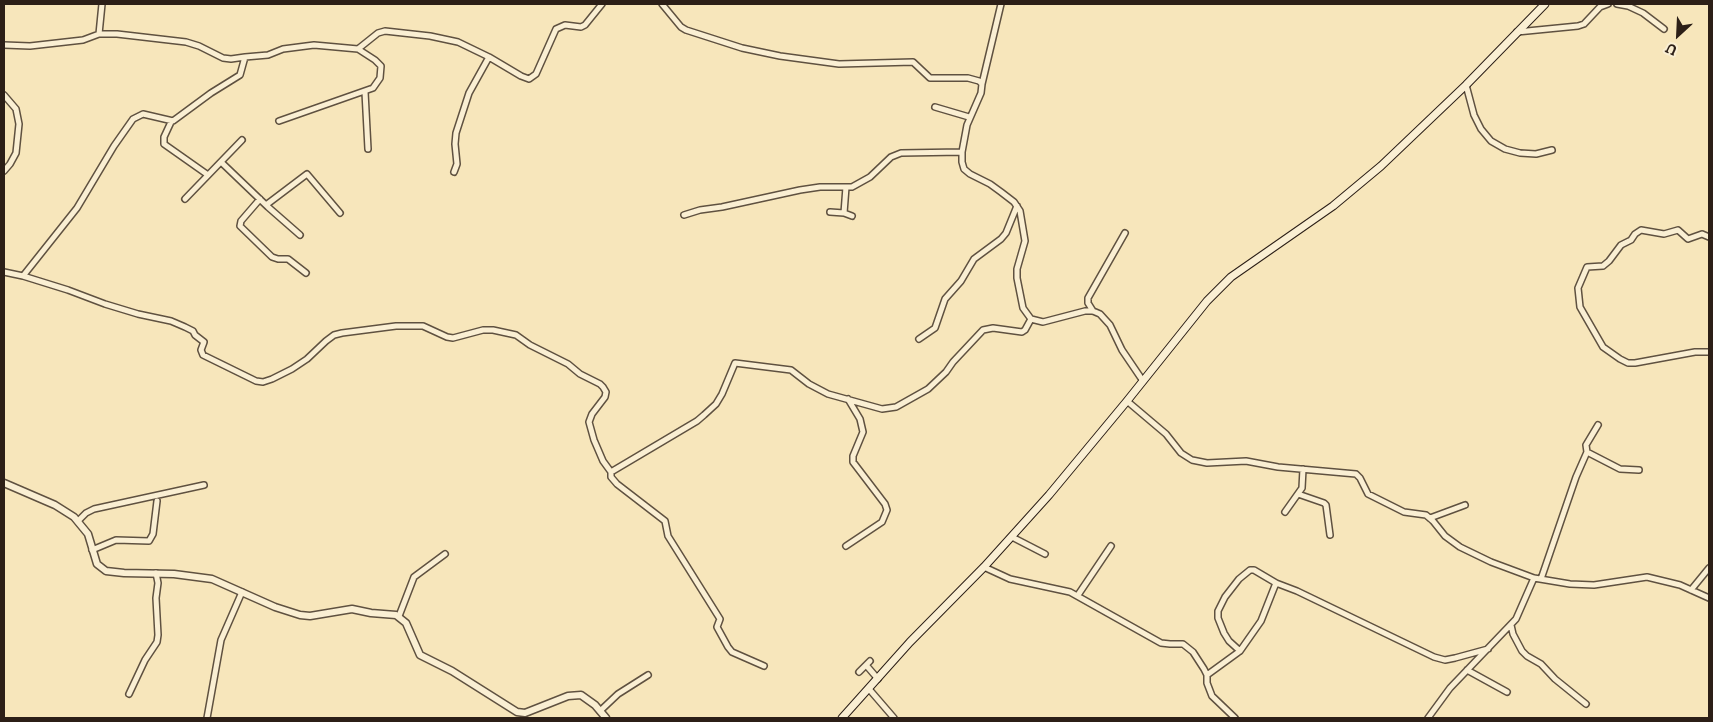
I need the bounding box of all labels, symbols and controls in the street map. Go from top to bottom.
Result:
north arrow [1653,10,1703,60]
text: U [1663,38,1680,59]

